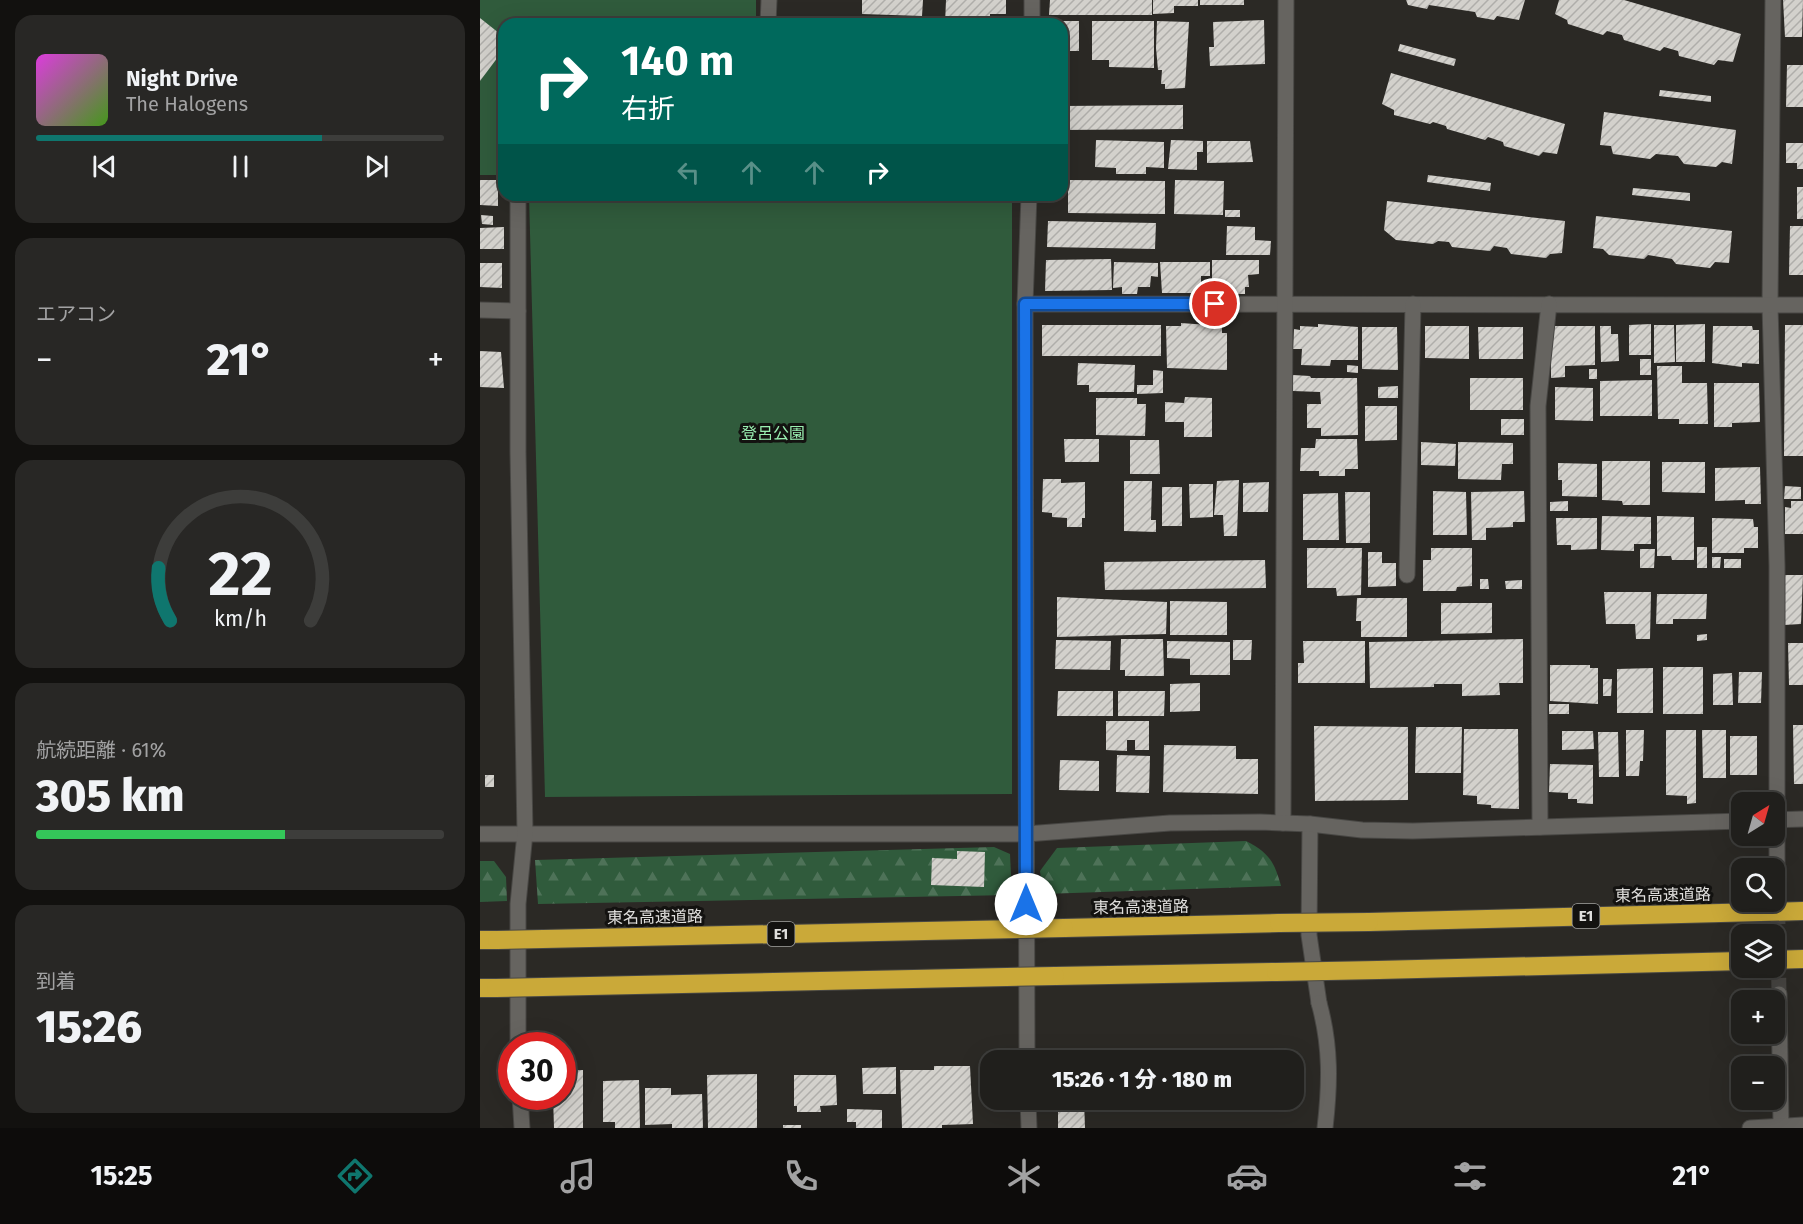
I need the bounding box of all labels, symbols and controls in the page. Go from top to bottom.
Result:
text: 140 m [621,36,734,86]
icon: right [522,42,600,120]
text: Night Drive [126,65,238,92]
text: The Halogens [126,92,248,116]
text: 右折 [621,93,675,125]
icon: previous [88,150,121,183]
icon: pause [224,150,257,183]
icon: next [360,150,393,183]
icon: left [672,156,705,189]
icon: ahead [735,156,768,189]
icon: ahead [798,156,831,189]
icon: right [861,156,894,189]
pin [1189,278,1240,329]
icon: arrive [1198,287,1231,320]
text: エアコン [36,302,116,326]
text: 21° [206,333,274,387]
text: − [36,340,53,380]
text: + [428,340,444,380]
park label: 登呂公園 [741,424,805,443]
text: 22 [208,537,272,612]
text: km/h [213,606,267,632]
text: 航続距離 · 61% [36,738,166,762]
text: 305 km [36,769,184,823]
north arrow [1731,792,1785,846]
map controls [1731,792,1785,1110]
button: search [1731,858,1785,912]
position arrow [994,872,1058,936]
street label: 東名高速道路 [1615,885,1711,905]
street label: 東名高速道路 [1093,897,1189,917]
road number: E1 [1572,904,1600,928]
street label: 東名高速道路 [607,907,703,927]
road number: E1 [768,922,794,946]
button: layers [1731,924,1785,978]
text: 到着 [36,969,76,993]
button: + [1731,990,1785,1044]
text: 15:26 [36,1000,142,1054]
speed limit sign: 30 [498,1032,576,1110]
button: − [1731,1056,1785,1110]
text: 15:26 · 1 分 · 180 m [1052,1066,1232,1093]
icon: directions [334,1155,376,1197]
icon: music [557,1155,599,1197]
icon: phone [780,1155,822,1197]
icon: climate [1003,1155,1045,1197]
icon: car [1226,1155,1268,1197]
icon: filters [1449,1155,1491,1197]
text: 15:25 [91,1160,152,1192]
text: 21° [1672,1160,1712,1192]

